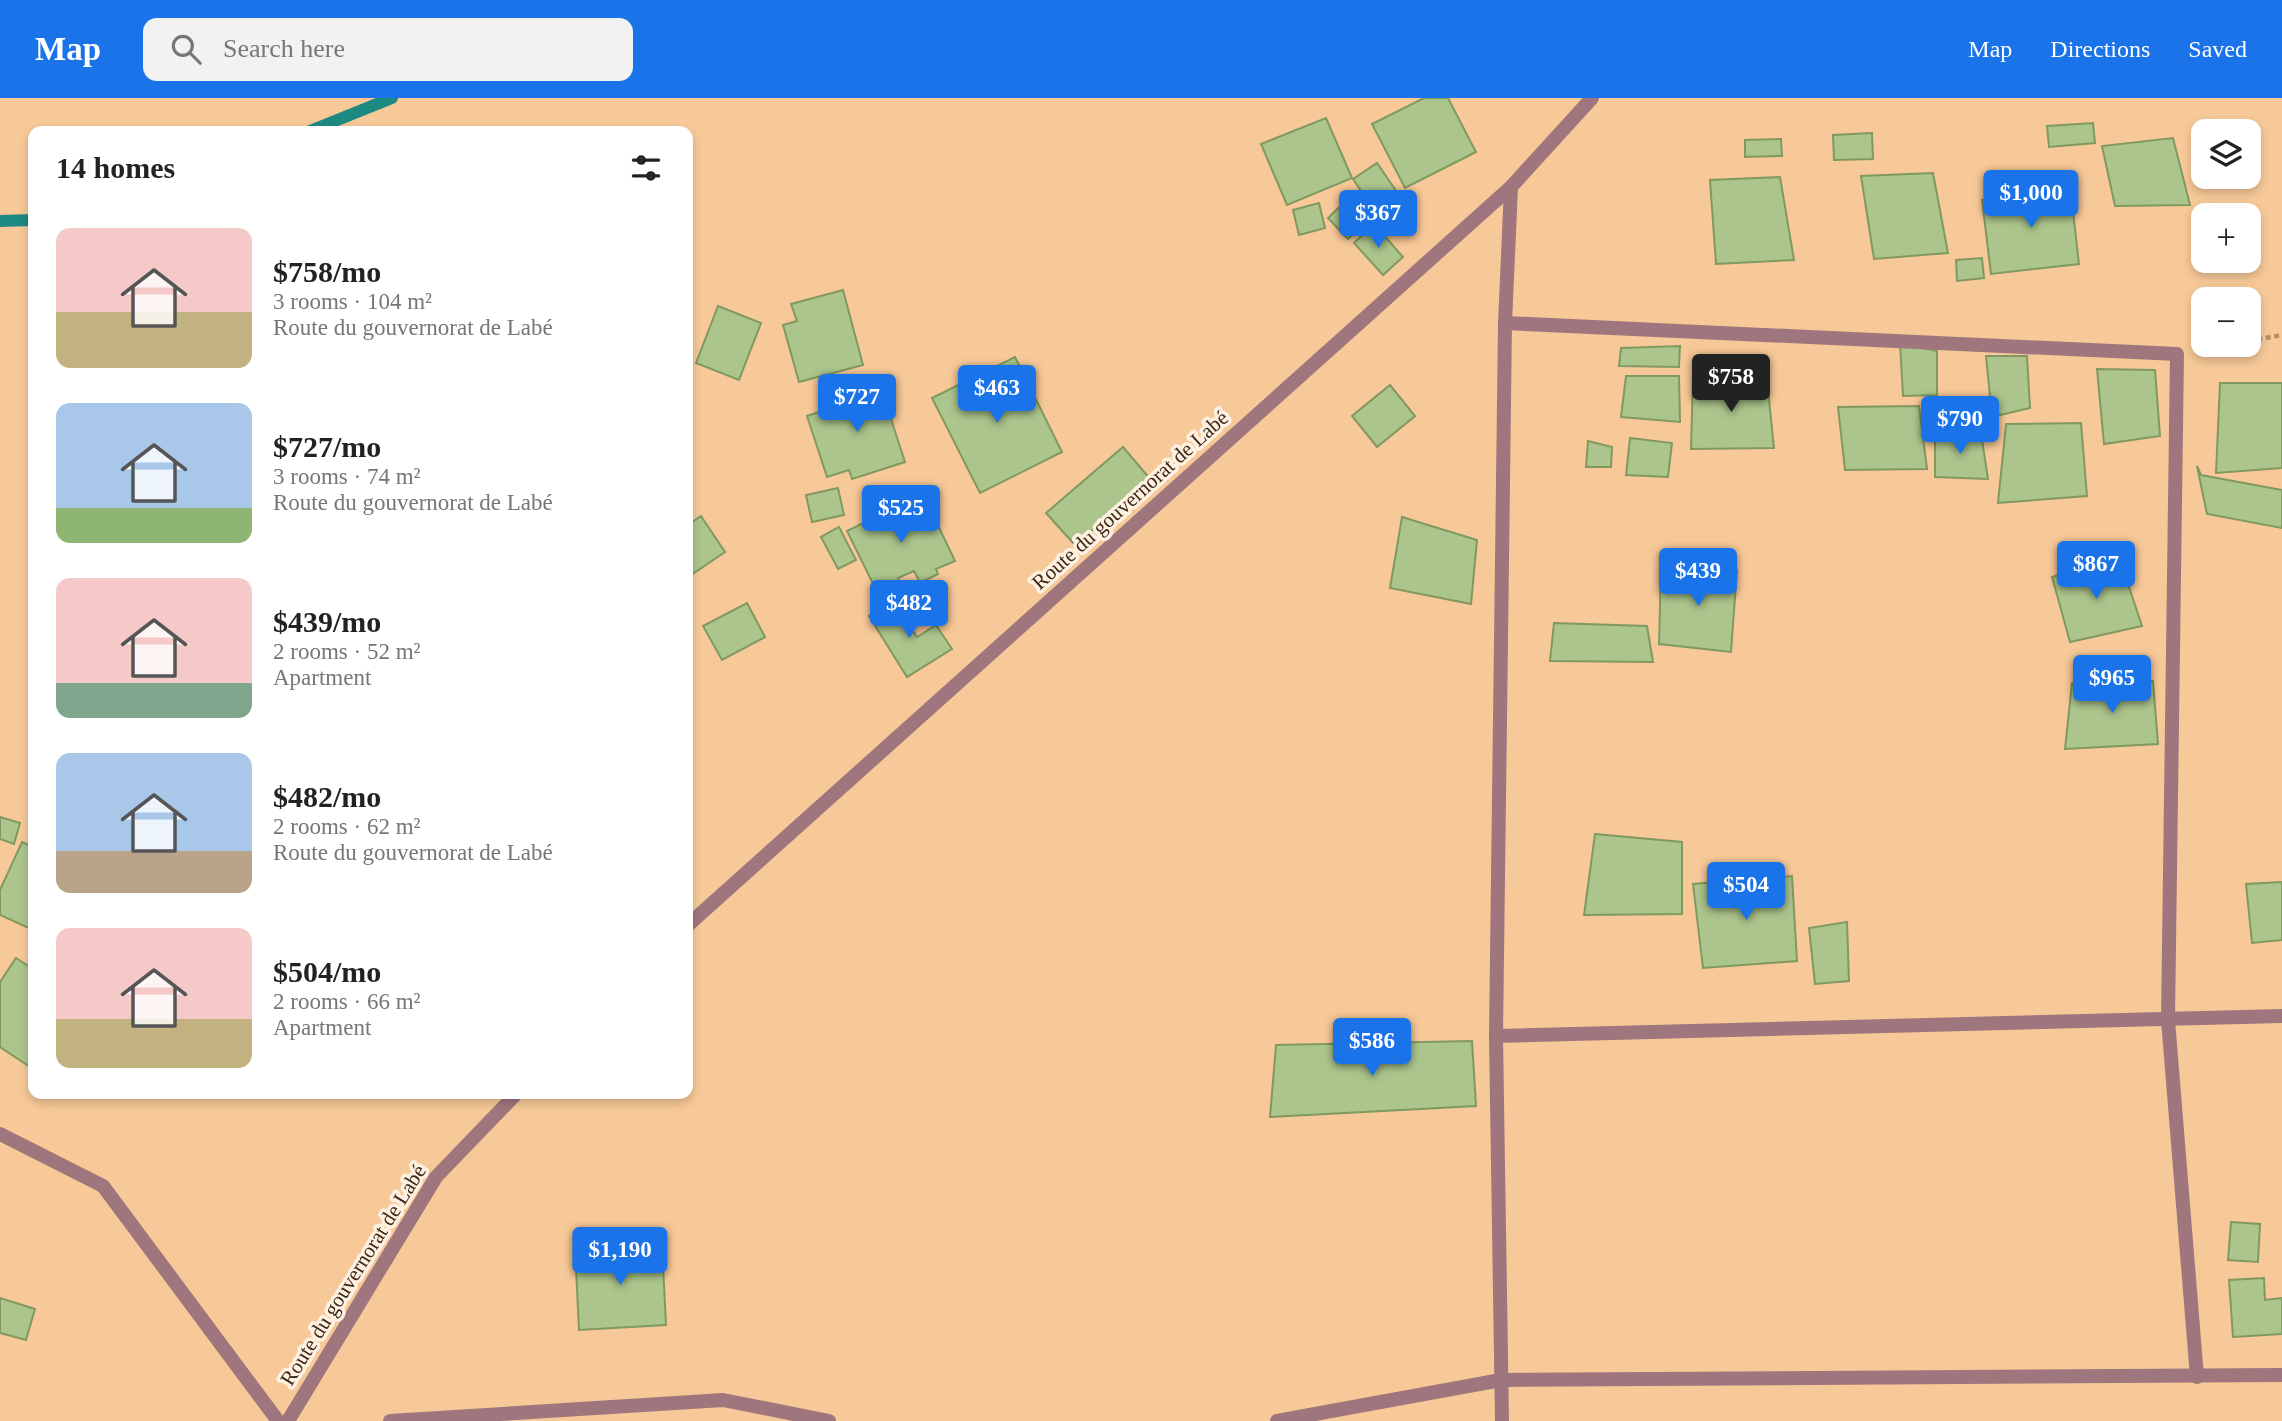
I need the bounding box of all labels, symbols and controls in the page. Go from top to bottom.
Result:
search box [143,18,633,81]
icon: search [167,30,205,68]
text: Map [35,31,101,67]
text: Search here [223,34,345,63]
text: Map [1968,36,2012,62]
text: Directions [2050,36,2150,62]
text: Saved [2188,36,2247,62]
map controls [2191,119,2261,357]
button: layers [2191,119,2261,189]
icon: filters [627,149,665,187]
text: 14 homes [56,151,175,184]
pin: $1,000 [1974,170,2088,230]
text: $1,000 [1999,180,2063,205]
pin: $367 [1337,190,1419,250]
text: $367 [1355,200,1401,225]
button: + [2191,203,2261,273]
text: $758/mo [273,255,381,288]
icon: home [112,256,196,340]
button: − [2191,287,2261,357]
text: 3 rooms · 104 m² [273,289,432,314]
text: Route du gouvernorat de Labé [273,315,553,340]
pin: $758 [1690,354,1772,414]
text: $758 [1708,364,1754,389]
pin: $463 [956,366,1038,425]
pin: $727 [816,374,898,434]
text: $463 [974,375,1020,400]
text: $727 [834,384,880,409]
pin: $790 [1919,396,2001,456]
street label: Route du gouvernorat de Labé [1027,406,1233,594]
text: $790 [1937,406,1983,431]
text: $727/mo [273,430,381,463]
icon: home [112,431,196,515]
text: 3 rooms · 74 m² [273,464,420,489]
pin: $525 [860,486,942,545]
text: Route du gouvernorat de Labé [273,490,553,515]
text: $525 [878,495,924,520]
pin: $867 [2055,542,2137,601]
pin: $439 [1657,548,1739,608]
text: $867 [2073,551,2119,576]
text: $439 [1675,558,1721,583]
pin: $482 [868,580,950,640]
text: $482 [886,590,932,615]
text: $439/mo [273,605,381,638]
icon: home [112,606,196,690]
text: 2 rooms · 52 m² [273,639,420,664]
pin: $965 [2071,656,2153,715]
text: Apartment [273,665,371,690]
text: $965 [2089,665,2135,690]
text: $482/mo [273,780,381,813]
icon: home [112,781,196,865]
text: 2 rooms · 62 m² [273,814,420,839]
text: Route du gouvernorat de Labé [273,840,553,865]
pin: $504 [1705,862,1787,922]
text: $504 [1723,872,1769,897]
text: $504/mo [273,955,381,988]
icon: home [112,956,196,1040]
text: 2 rooms · 66 m² [273,989,420,1014]
text: Apartment [273,1015,371,1040]
pin: $586 [1331,1018,1413,1078]
text: $586 [1349,1028,1395,1053]
street label: Route du gouvernorat de Labé [275,1160,431,1390]
pin: $1,190 [563,1228,677,1287]
text: $1,190 [588,1237,652,1262]

